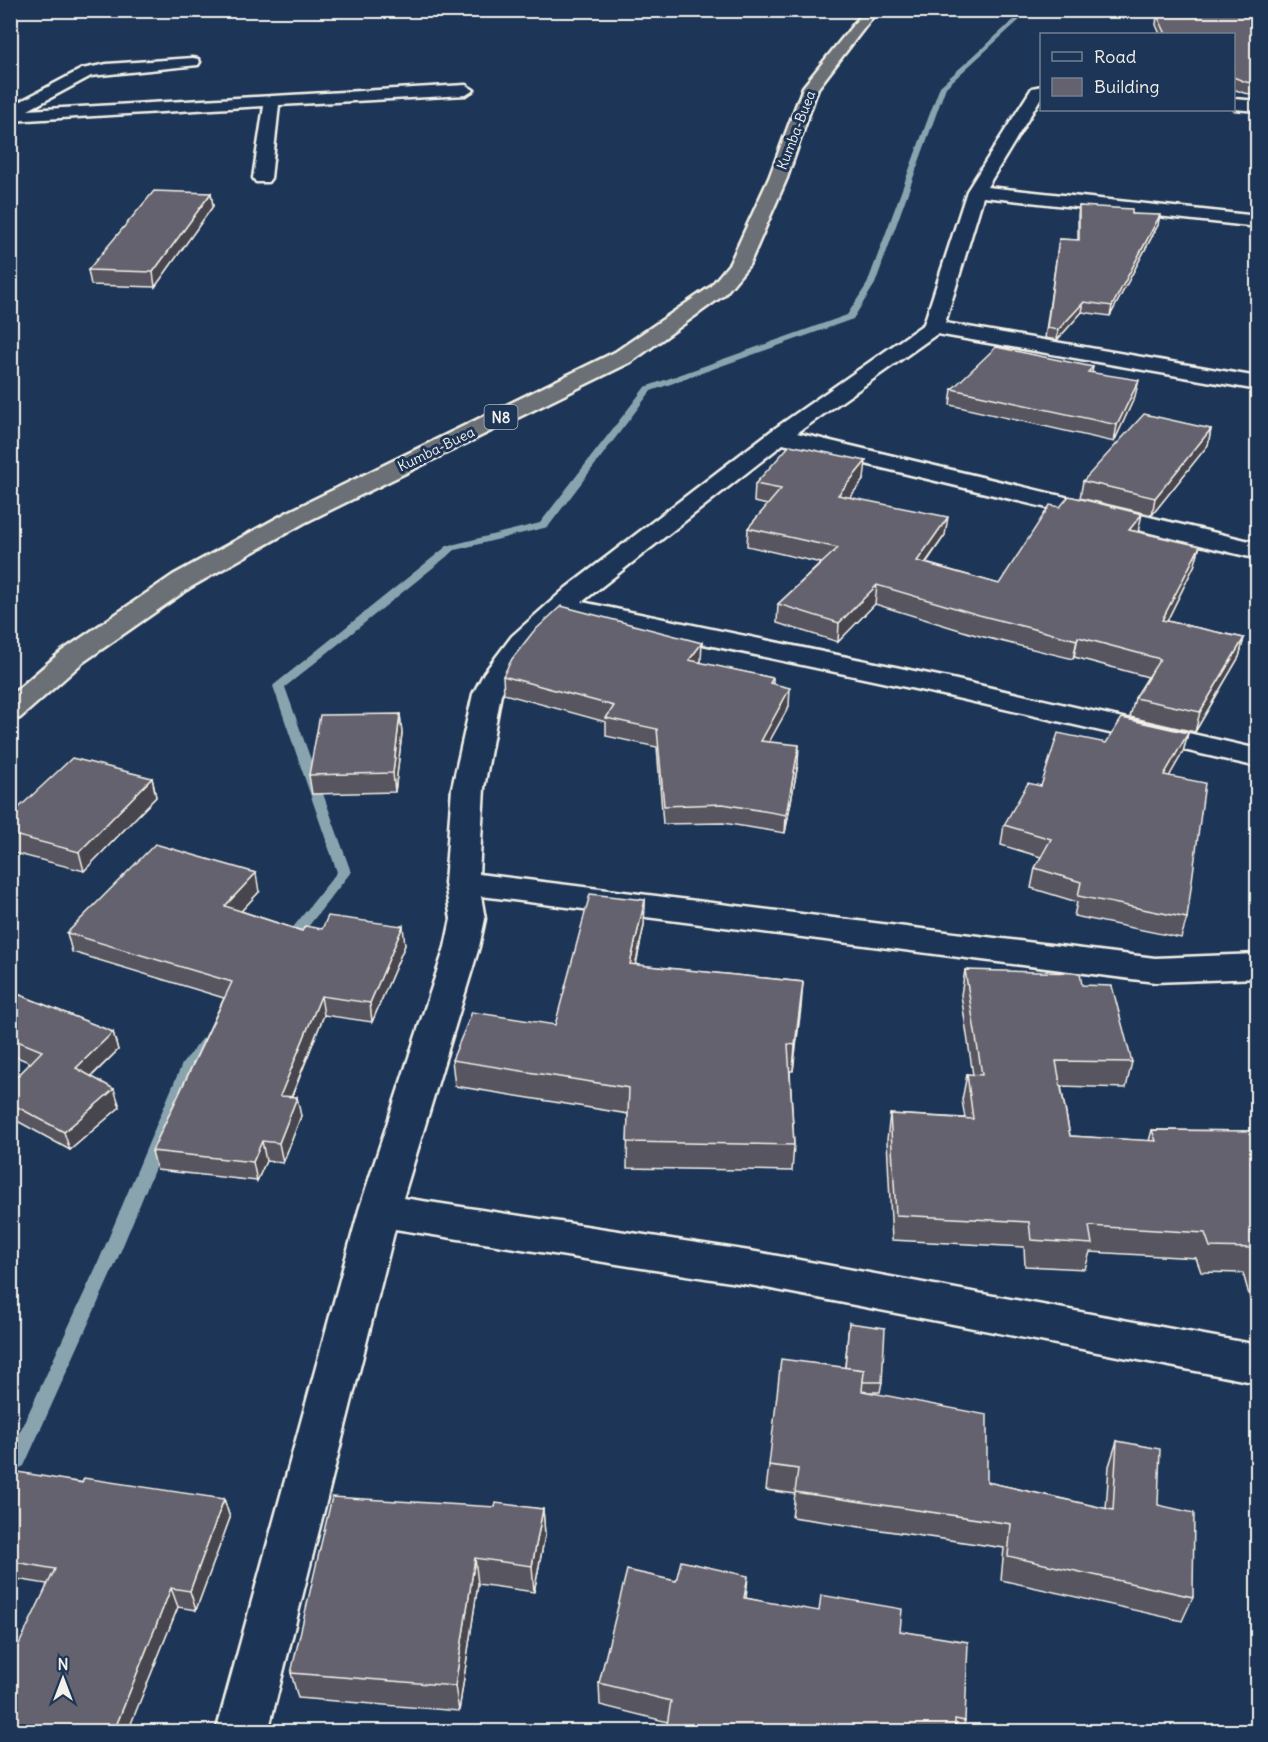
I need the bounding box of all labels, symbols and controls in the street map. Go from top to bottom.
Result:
legend [1040,33,1235,111]
text: Road [1094,45,1137,68]
text: Building [1094,75,1159,98]
street label: Kumba-Buea [773,88,819,172]
road number: N8 [484,405,518,429]
street label: Kumba-Buea [395,423,477,475]
north arrow [33,1649,93,1709]
text: N [57,1654,69,1674]

